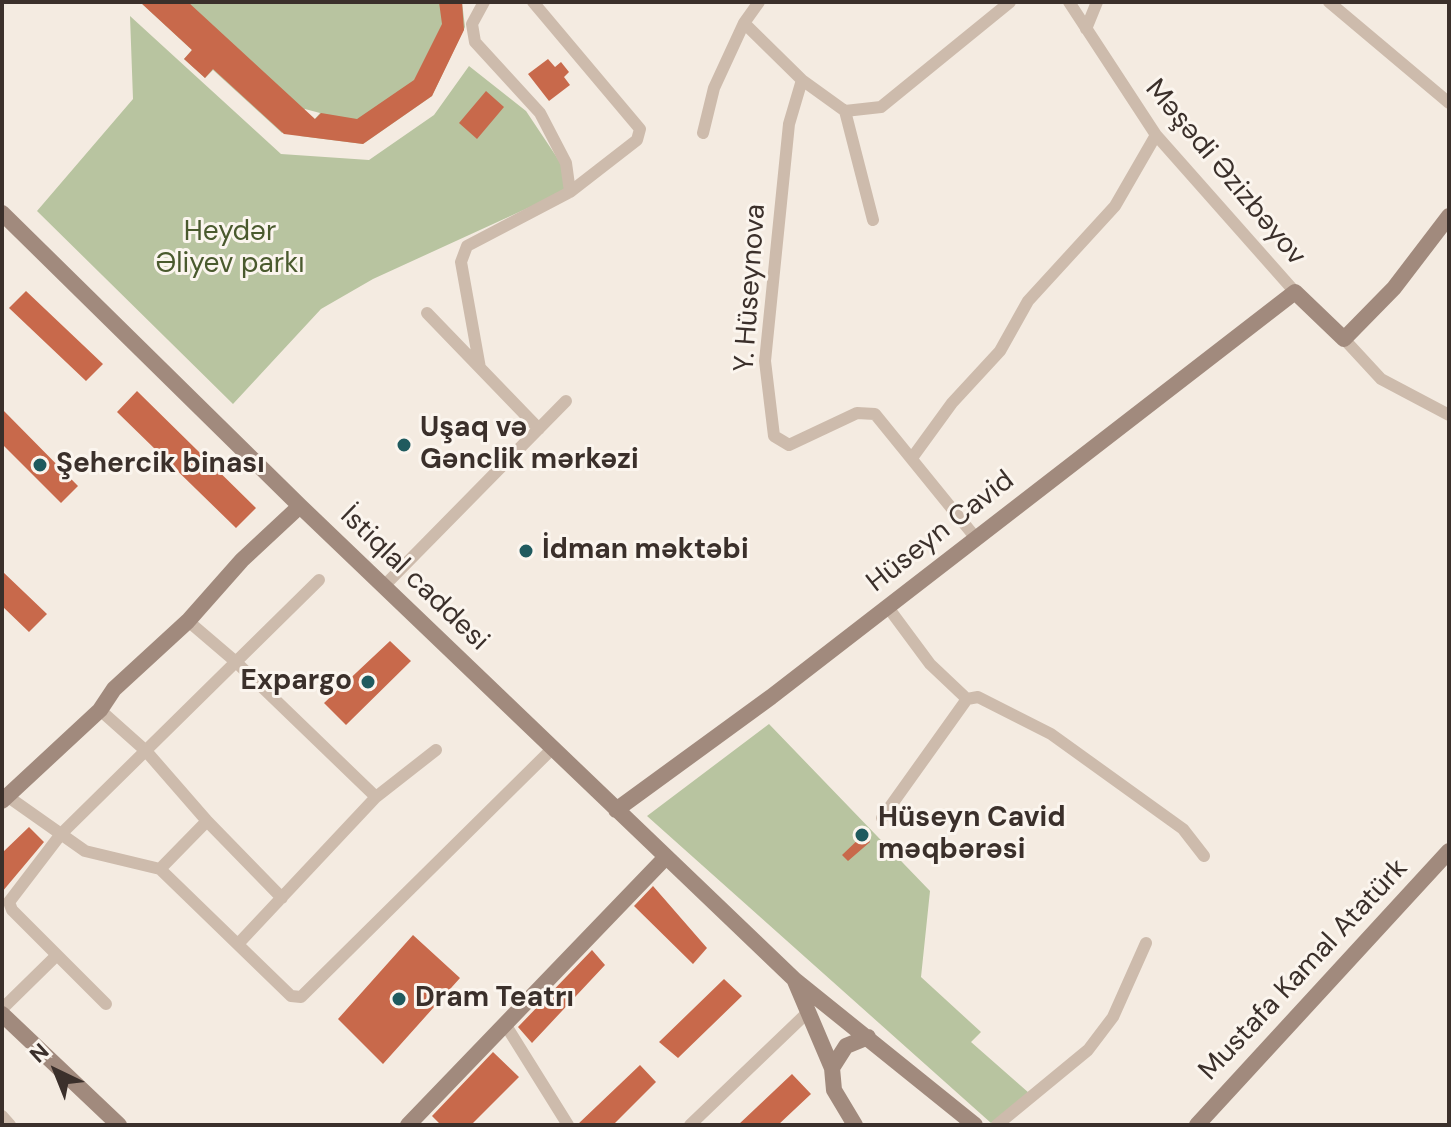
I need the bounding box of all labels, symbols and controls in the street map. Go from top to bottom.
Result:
street label: Məşədi Əzizbəyov [1138,73,1312,273]
street label: Y. Hüseynova [728,203,774,373]
park label: Heydər Əliyev parkı [155,216,305,282]
place label: Uşaq və Gənclik mərkəzi [420,412,639,478]
marker: Uşaq və Gənclik mərkəzi [395,436,413,454]
place label: Şehercik binası [56,448,265,482]
marker: Şehercik binası [31,456,49,474]
street label: Hüseyn Cavid [861,464,1021,600]
street label: İstiqlal caddesi [333,500,495,658]
place label: İdman məktəbi [542,534,749,568]
marker: İdman məktəbi [517,542,535,560]
place label: Expargo [241,665,352,699]
marker: Expargo [359,673,377,691]
place label: Hüseyn Cavid məqbərəsi [878,802,1066,868]
marker: Hüseyn Cavid məqbərəsi [853,826,871,844]
street label: Mustafa Kamal Atatürk [1193,852,1415,1088]
place label: Dram Teatrı [415,982,574,1016]
marker: Dram Teatrı [390,990,408,1008]
north arrow [16,1031,96,1111]
text: N [24,1037,55,1069]

